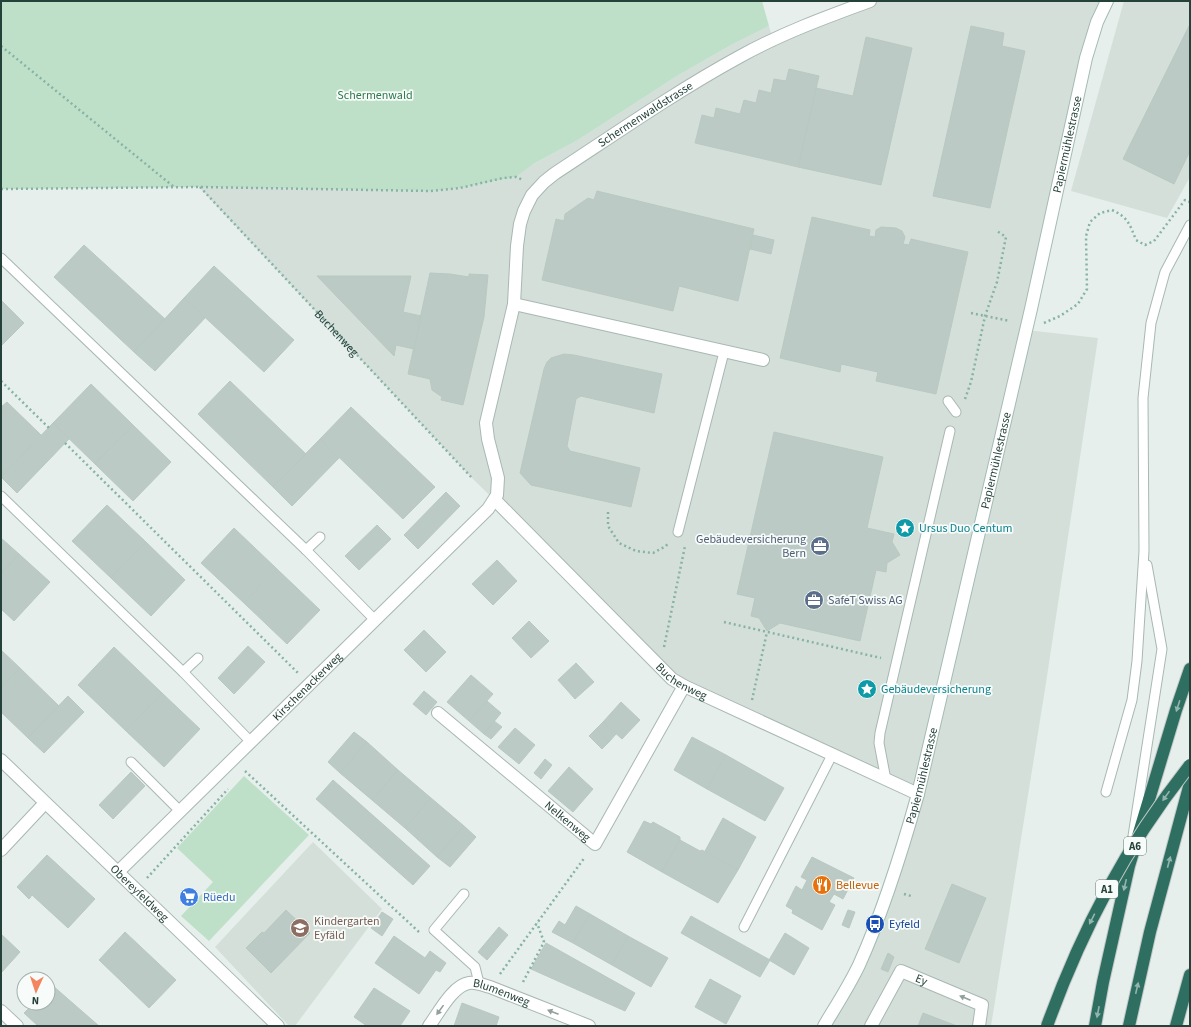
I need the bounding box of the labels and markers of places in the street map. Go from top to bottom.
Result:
place icon: Ursus Duo Centum [894,517,916,539]
place label: Ursus Duo Centum [919,520,1013,537]
place label: Gebäudeversicherung Bern [696,531,806,562]
office icon: Gebäudeversicherung Bern [809,535,831,557]
office icon: SafeT Swiss AG [803,589,825,611]
place label: SafeT Swiss AG [828,592,903,609]
place icon: Gebäudeversicherung [856,678,878,700]
place label: Gebäudeversicherung [881,681,991,698]
restaurant icon: Bellevue [811,874,833,896]
place label: Bellevue [836,877,879,894]
supermarket icon: Rüedu [178,886,200,908]
place label: Rüedu [203,889,236,906]
place label: Kindergarten Eyfäld [314,913,380,944]
bus stop icon: Eyfeld [864,913,886,935]
place label: Eyfeld [889,916,920,933]
school or university icon: Kindergarten Eyfäld [289,917,311,939]

